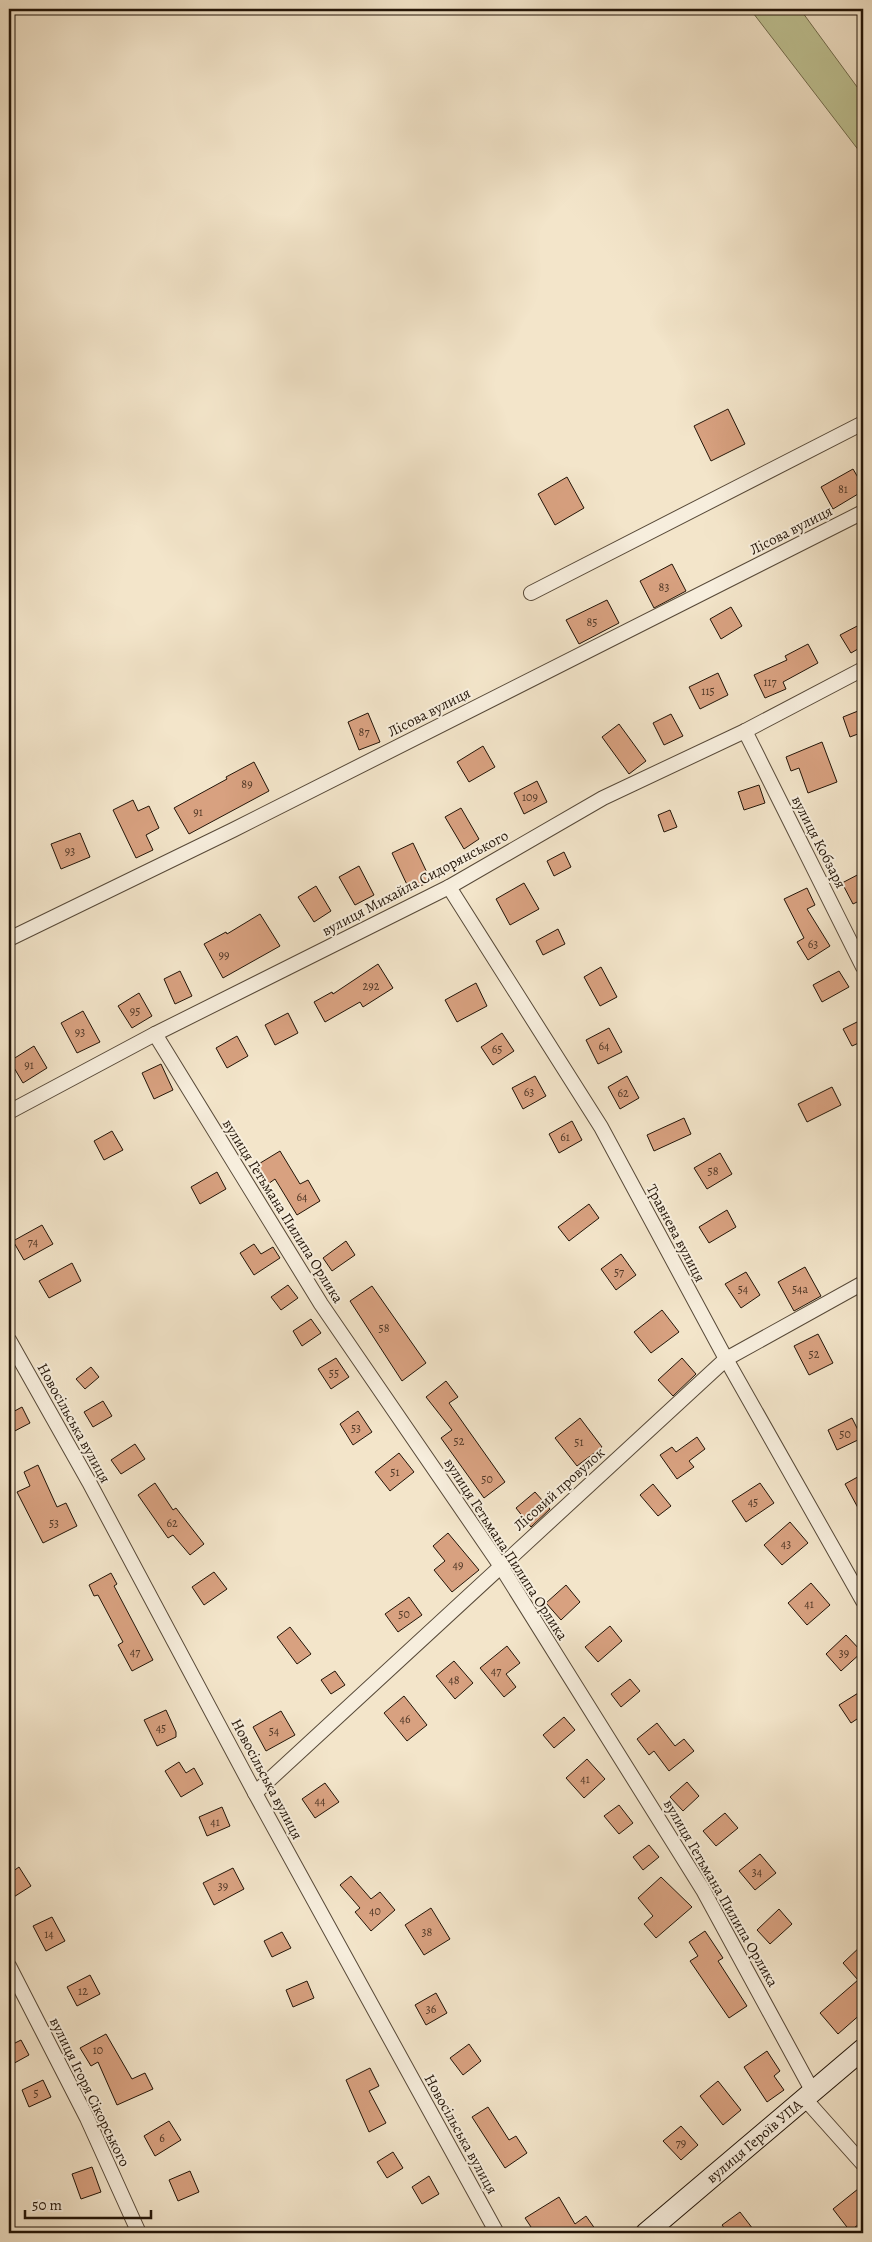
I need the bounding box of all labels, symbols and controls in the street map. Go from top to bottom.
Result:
house number: 81 [838,481,848,497]
street label: Лісова вулиця [746,501,836,559]
house number: 83 [659,579,669,595]
house number: 85 [587,614,597,630]
house number: 117 [763,674,778,690]
street label: Лісова вулиця [384,683,474,741]
house number: 115 [701,683,715,699]
house number: 87 [359,724,370,740]
house number: 89 [241,776,253,792]
house number: 109 [522,789,538,805]
street label: вулиця Кобзаря [787,792,851,892]
house number: 91 [193,804,203,820]
street label: вулиця Михайла Сидорянського [318,825,512,941]
house number: 93 [65,843,75,859]
house number: 63 [808,936,818,952]
house number: 99 [219,947,229,963]
house number: 292 [363,978,380,994]
house number: 95 [130,1003,140,1019]
house number: 93 [75,1024,85,1040]
house number: 64 [599,1038,610,1054]
house number: 65 [492,1041,502,1057]
house number: 91 [24,1057,34,1073]
house number: 63 [524,1084,534,1100]
house number: 62 [617,1085,629,1101]
street label: вулиця Гетьмана Пилипа Орлика [218,1115,348,1307]
house number: 61 [560,1129,570,1145]
house number: 58 [708,1163,719,1179]
street label: Травнева вулиця [642,1181,710,1285]
house number: 64 [297,1189,308,1205]
house number: 74 [28,1234,39,1250]
house number: 57 [614,1264,625,1280]
house number: 54 [738,1281,749,1297]
house number: 54а [792,1281,809,1297]
house number: 58 [379,1320,390,1336]
house number: 52 [809,1346,820,1362]
street label: Новосільська вулиця [33,1359,115,1487]
house number: 55 [329,1365,339,1381]
house number: 53 [351,1420,361,1436]
house number: 50 [839,1426,851,1442]
house number: 52 [454,1433,465,1449]
house number: 51 [574,1434,584,1450]
street label: Лісовий провулок [509,1443,609,1535]
street label: вулиця Гетьмана Пилипа Орлика [439,1454,573,1644]
house number: 51 [390,1464,400,1480]
house number: 50 [481,1471,493,1487]
house number: 45 [748,1494,758,1510]
house number: 53 [49,1515,59,1531]
house number: 62 [166,1515,178,1531]
house number: 43 [781,1536,791,1552]
house number: 49 [453,1557,463,1573]
house number: 41 [804,1596,814,1612]
house number: 50 [398,1606,410,1622]
house number: 47 [130,1644,141,1660]
house number: 39 [839,1645,849,1661]
house number: 47 [491,1663,502,1679]
house number: 48 [448,1672,460,1688]
house number: 46 [400,1711,411,1727]
street label: Новосільська вулиця [227,1715,307,1843]
house number: 45 [156,1720,166,1736]
house number: 54 [269,1723,280,1739]
house number: 41 [580,1771,590,1787]
house number: 44 [315,1793,326,1809]
street label: вулиця Гетьмана Пилипа Орлика [659,1796,783,1991]
house number: 41 [210,1814,220,1830]
house number: 34 [752,1864,763,1880]
house number: 39 [218,1878,228,1894]
house number: 40 [369,1903,381,1919]
house number: 38 [422,1924,433,1940]
house number: 14 [44,1926,54,1942]
house number: 12 [78,1983,88,1999]
house number: 36 [426,2001,437,2017]
street label: вулиця Ігоря Сікорського [45,2014,135,2170]
house number: 10 [93,2042,103,2058]
street label: Новосільська вулиця [420,2070,502,2198]
house number: 5 [33,2085,39,2101]
street label: вулиця Героїв УПА [702,2095,807,2188]
house number: 6 [159,2130,165,2146]
house number: 79 [676,2135,686,2151]
scale bar [25,2187,151,2219]
text: 50 m [32,2195,62,2215]

